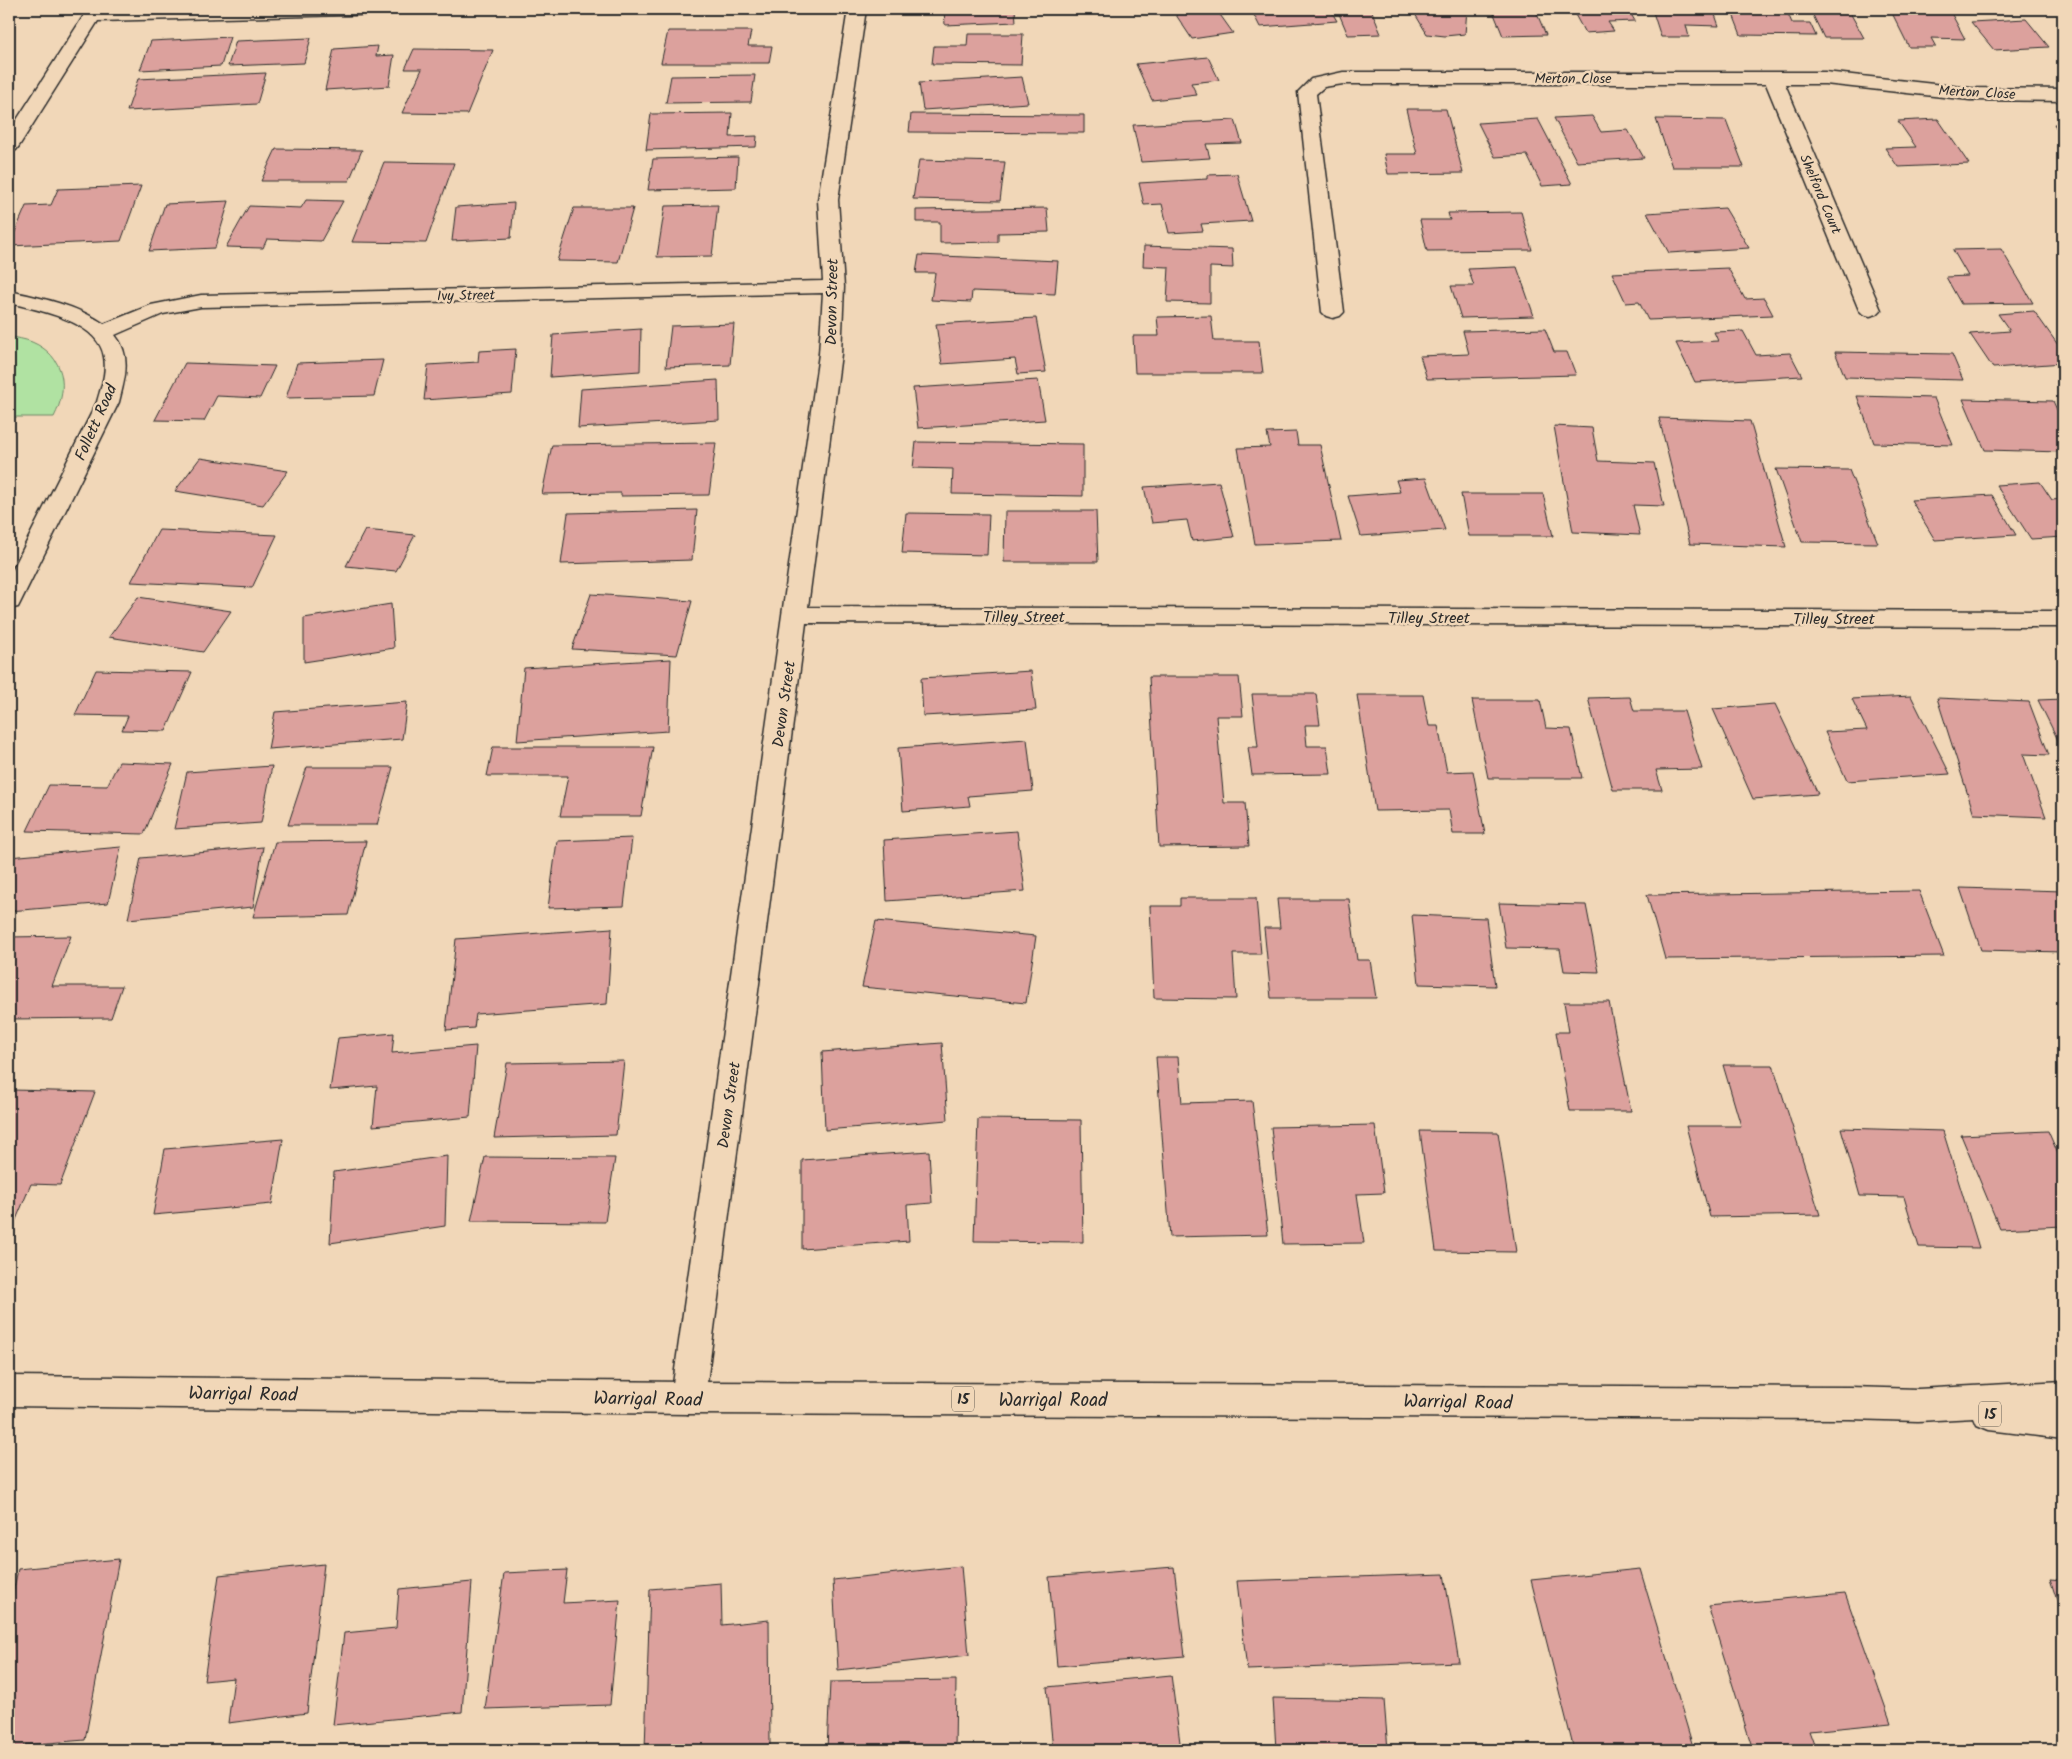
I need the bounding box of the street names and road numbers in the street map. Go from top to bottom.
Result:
street label: Merton Close [1534,68,1612,90]
street label: Merton Close [1938,80,2017,106]
street label: Shelford Court [1793,151,1847,238]
street label: Devon Street [819,257,846,346]
street label: Ivy Street [437,284,496,308]
street label: Follett Road [68,379,125,465]
street label: Tilley Street [983,605,1066,630]
street label: Tilley Street [1388,606,1471,631]
street label: Tilley Street [1793,607,1876,632]
street label: Devon Street [766,659,803,749]
street label: Devon Street [711,1060,748,1150]
street label: Warrigal Road [188,1379,298,1411]
street label: Warrigal Road [593,1384,703,1416]
road number: 15 [952,1386,974,1412]
street label: Warrigal Road [998,1386,1108,1416]
street label: Warrigal Road [1403,1387,1513,1419]
road number: 15 [1979,1402,2001,1426]

